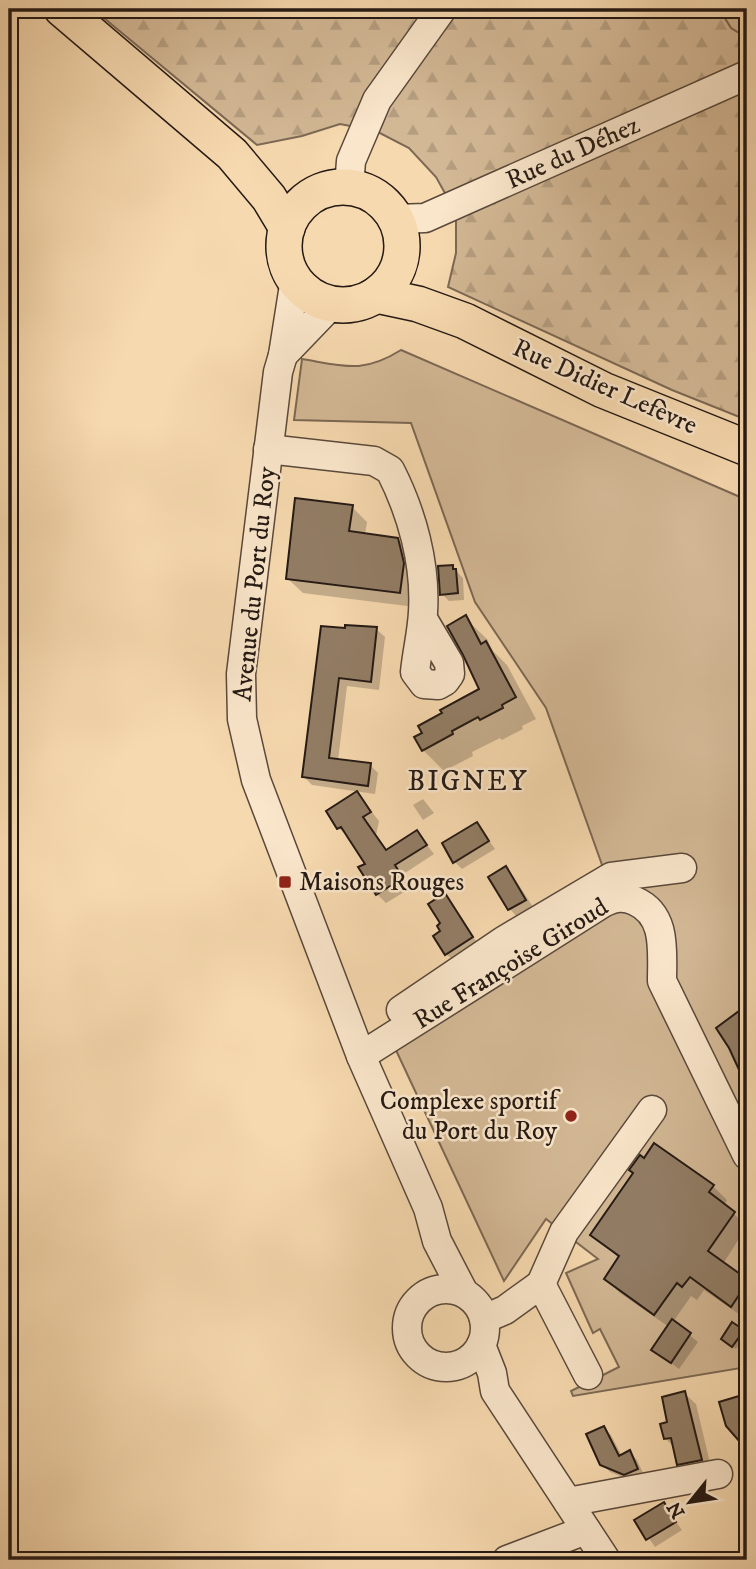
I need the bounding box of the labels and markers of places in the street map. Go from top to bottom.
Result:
place label: Maisons Rouges [299,866,464,899]
marker: Maisons Rouges [277,874,293,890]
place label: Complexe sportif du Port du Roy [380,1085,561,1148]
marker: Complexe sportif du Port du Roy [563,1108,579,1124]

